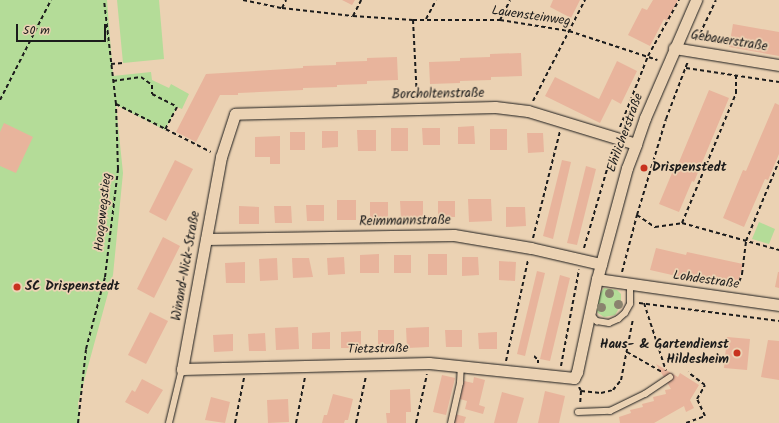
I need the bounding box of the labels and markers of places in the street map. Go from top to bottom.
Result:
place label: Drispenstedt [652,160,727,176]
marker: Drispenstedt [639,163,649,173]
place label: SC Drispenstedt [25,279,120,295]
marker: SC Drispenstedt [12,282,22,292]
place label: Haus- & Gartendienst Hildesheim [600,338,729,369]
marker: Haus- & Gartendienst Hildesheim [732,348,742,358]

